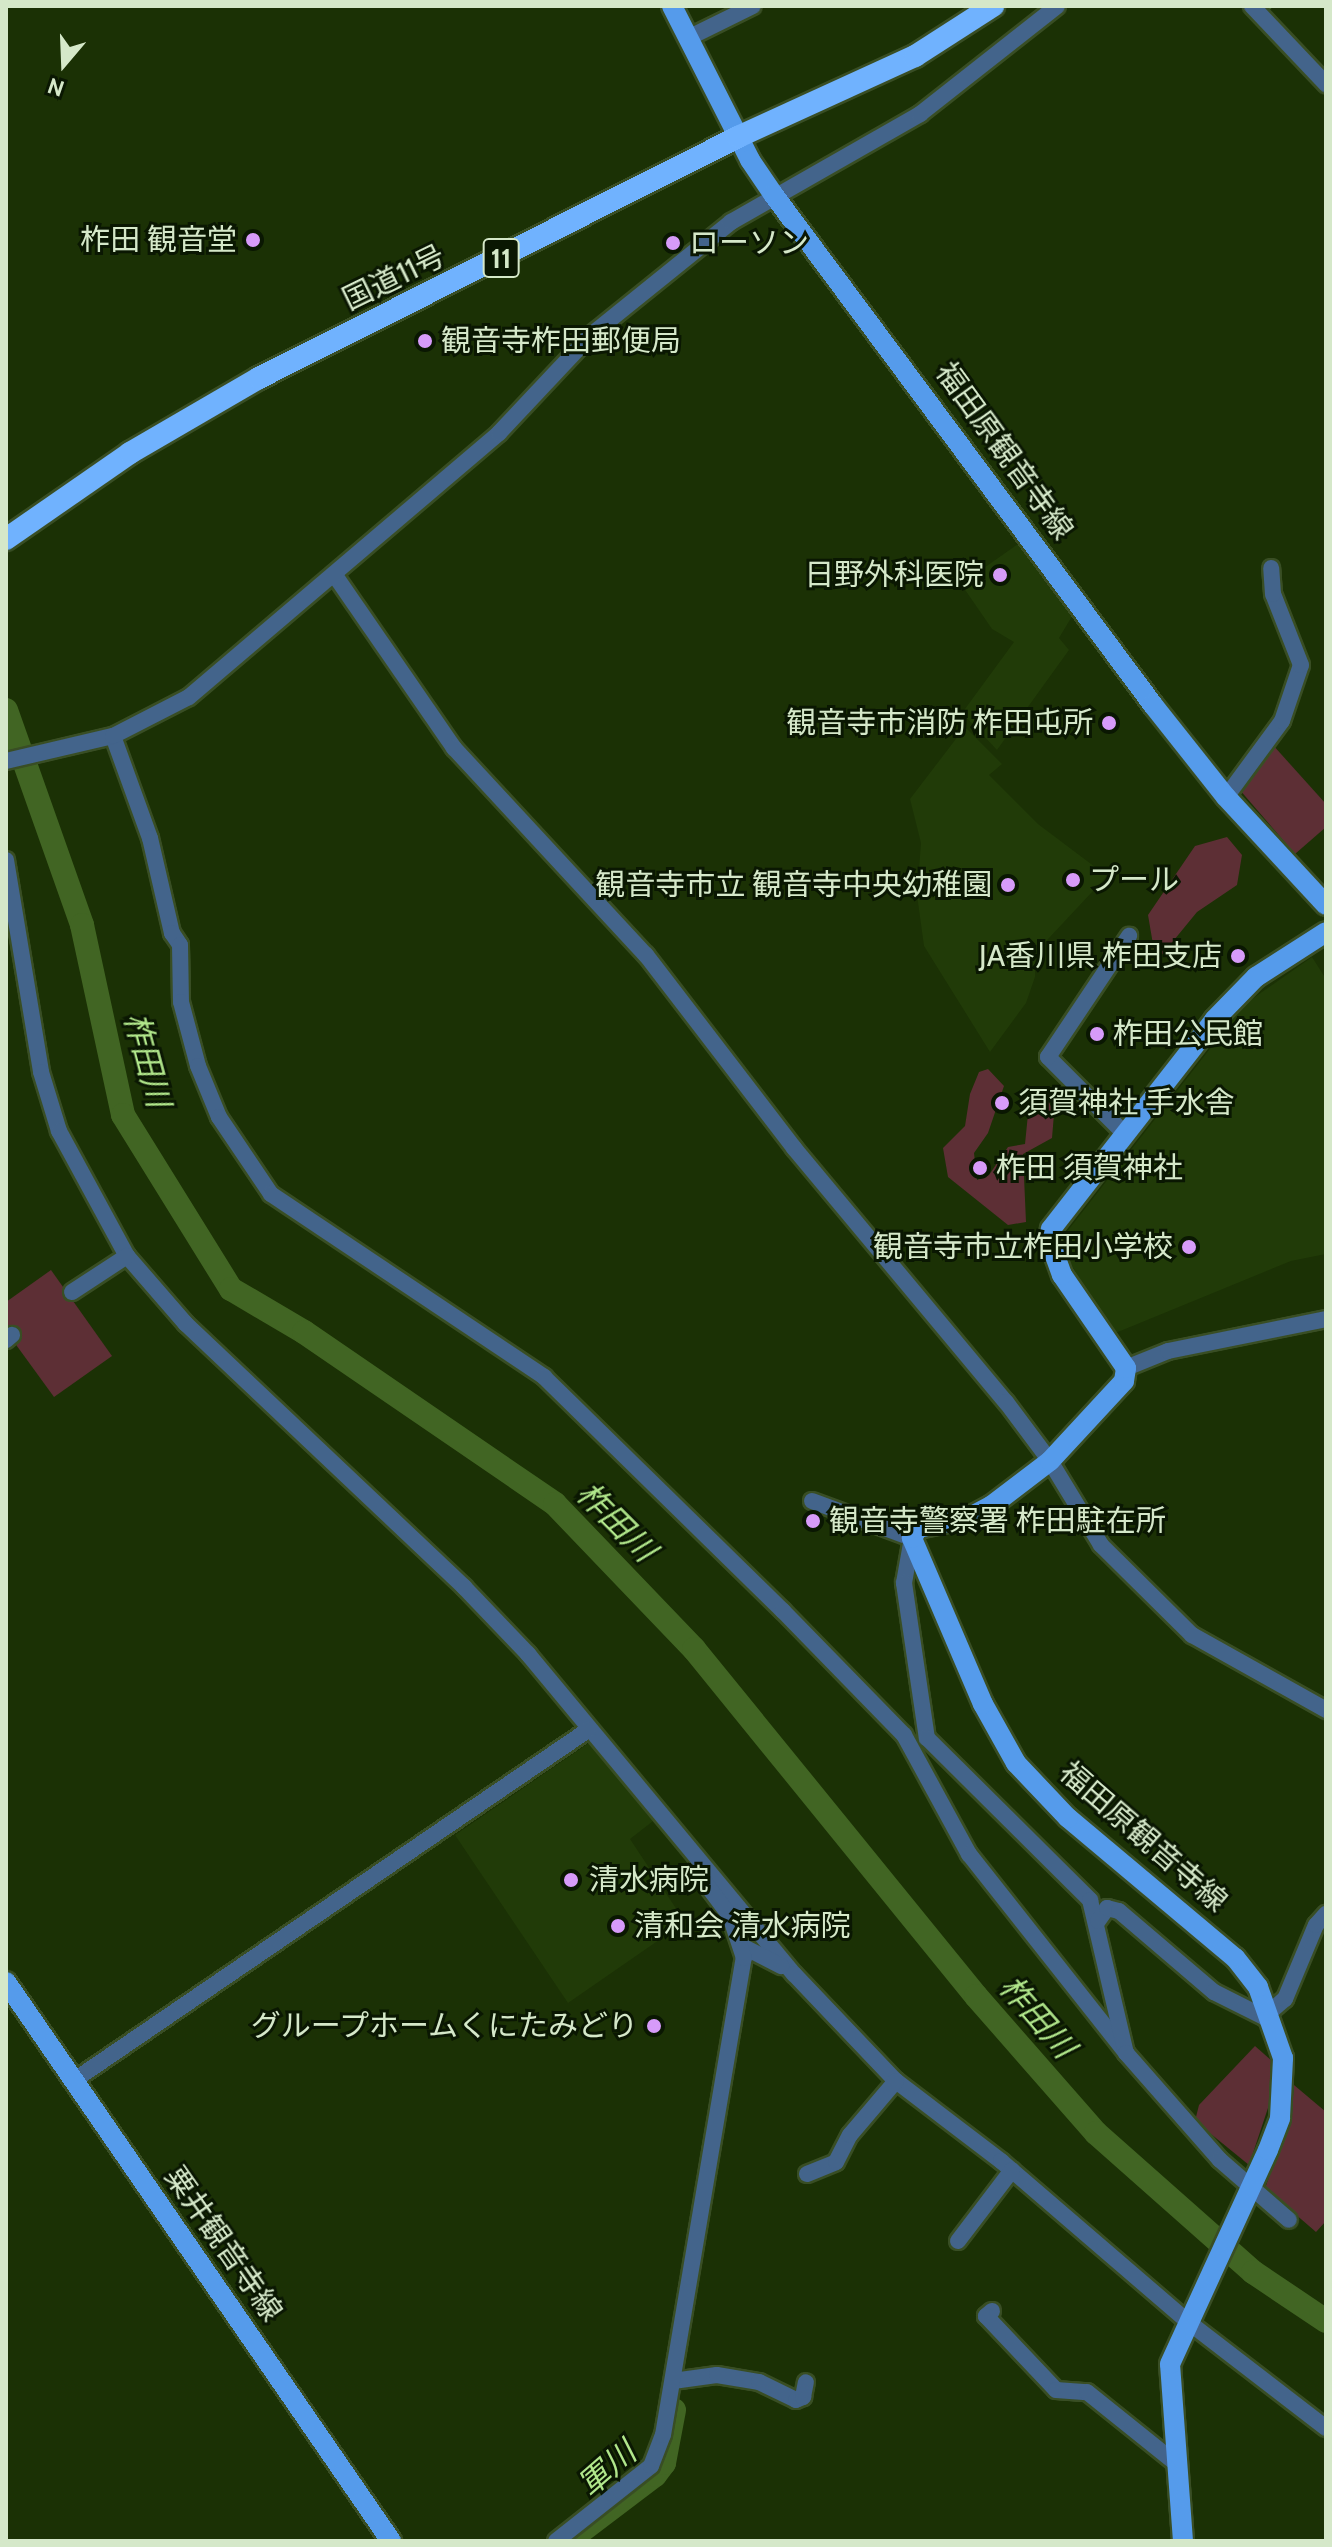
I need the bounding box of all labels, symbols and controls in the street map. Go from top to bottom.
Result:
north arrow [24,24,104,104]
text: N [44,72,68,102]
place label: 柞田 観音堂 [80,222,237,258]
place label: ローソン [689,225,809,261]
marker: 柞田 観音堂 [244,231,262,249]
road number: 11 [481,234,521,282]
marker: ローソン [664,234,682,252]
street label: 国道11号 [337,238,451,318]
place label: 観音寺柞田郵便局 [441,323,681,359]
marker: 観音寺柞田郵便局 [416,332,434,350]
street label: 福田原観音寺線 [928,355,1080,547]
place label: 日野外科医院 [804,557,984,593]
marker: 日野外科医院 [991,566,1009,584]
place label: 観音寺市消防 柞田屯所 [786,705,1093,741]
marker: 観音寺市消防 柞田屯所 [1100,714,1118,732]
place label: プール [1089,862,1179,898]
place label: 観音寺市立 観音寺中央幼稚園 [595,867,992,903]
marker: プール [1064,871,1082,889]
marker: 観音寺市立 観音寺中央幼稚園 [999,876,1017,894]
place label: JA香川県 柞田支店 [979,938,1222,974]
marker: JA香川県 柞田支店 [1229,947,1247,965]
water label: 柞田川 [116,1009,178,1111]
place label: 柞田公民館 [1113,1016,1263,1052]
marker: 柞田公民館 [1088,1025,1106,1043]
place label: 須賀神社 手水舎 [1018,1085,1235,1121]
marker: 須賀神社 手水舎 [993,1094,1011,1112]
place label: 柞田 須賀神社 [996,1150,1183,1186]
marker: 柞田 須賀神社 [971,1159,989,1177]
place label: 観音寺市立柞田小学校 [873,1229,1173,1265]
marker: 観音寺市立柞田小学校 [1180,1238,1198,1256]
water label: 柞田川 [568,1474,664,1570]
place label: 観音寺警察署 柞田駐在所 [829,1503,1166,1539]
marker: 観音寺警察署 柞田駐在所 [804,1512,822,1530]
street label: 福田原観音寺線 [1052,1755,1234,1919]
place label: 清水病院 [589,1862,709,1898]
marker: 清水病院 [560,1869,582,1891]
place label: 清和会 清水病院 [634,1908,851,1944]
marker: 清和会 清水病院 [609,1917,627,1935]
water label: 柞田川 [991,1968,1083,2066]
place label: グループホームくにたみどり [248,2008,638,2044]
marker: グループホームくにたみどり [645,2017,663,2035]
street label: 粟井観音寺線 [157,2160,289,2328]
water label: 軍川 [570,2434,644,2504]

